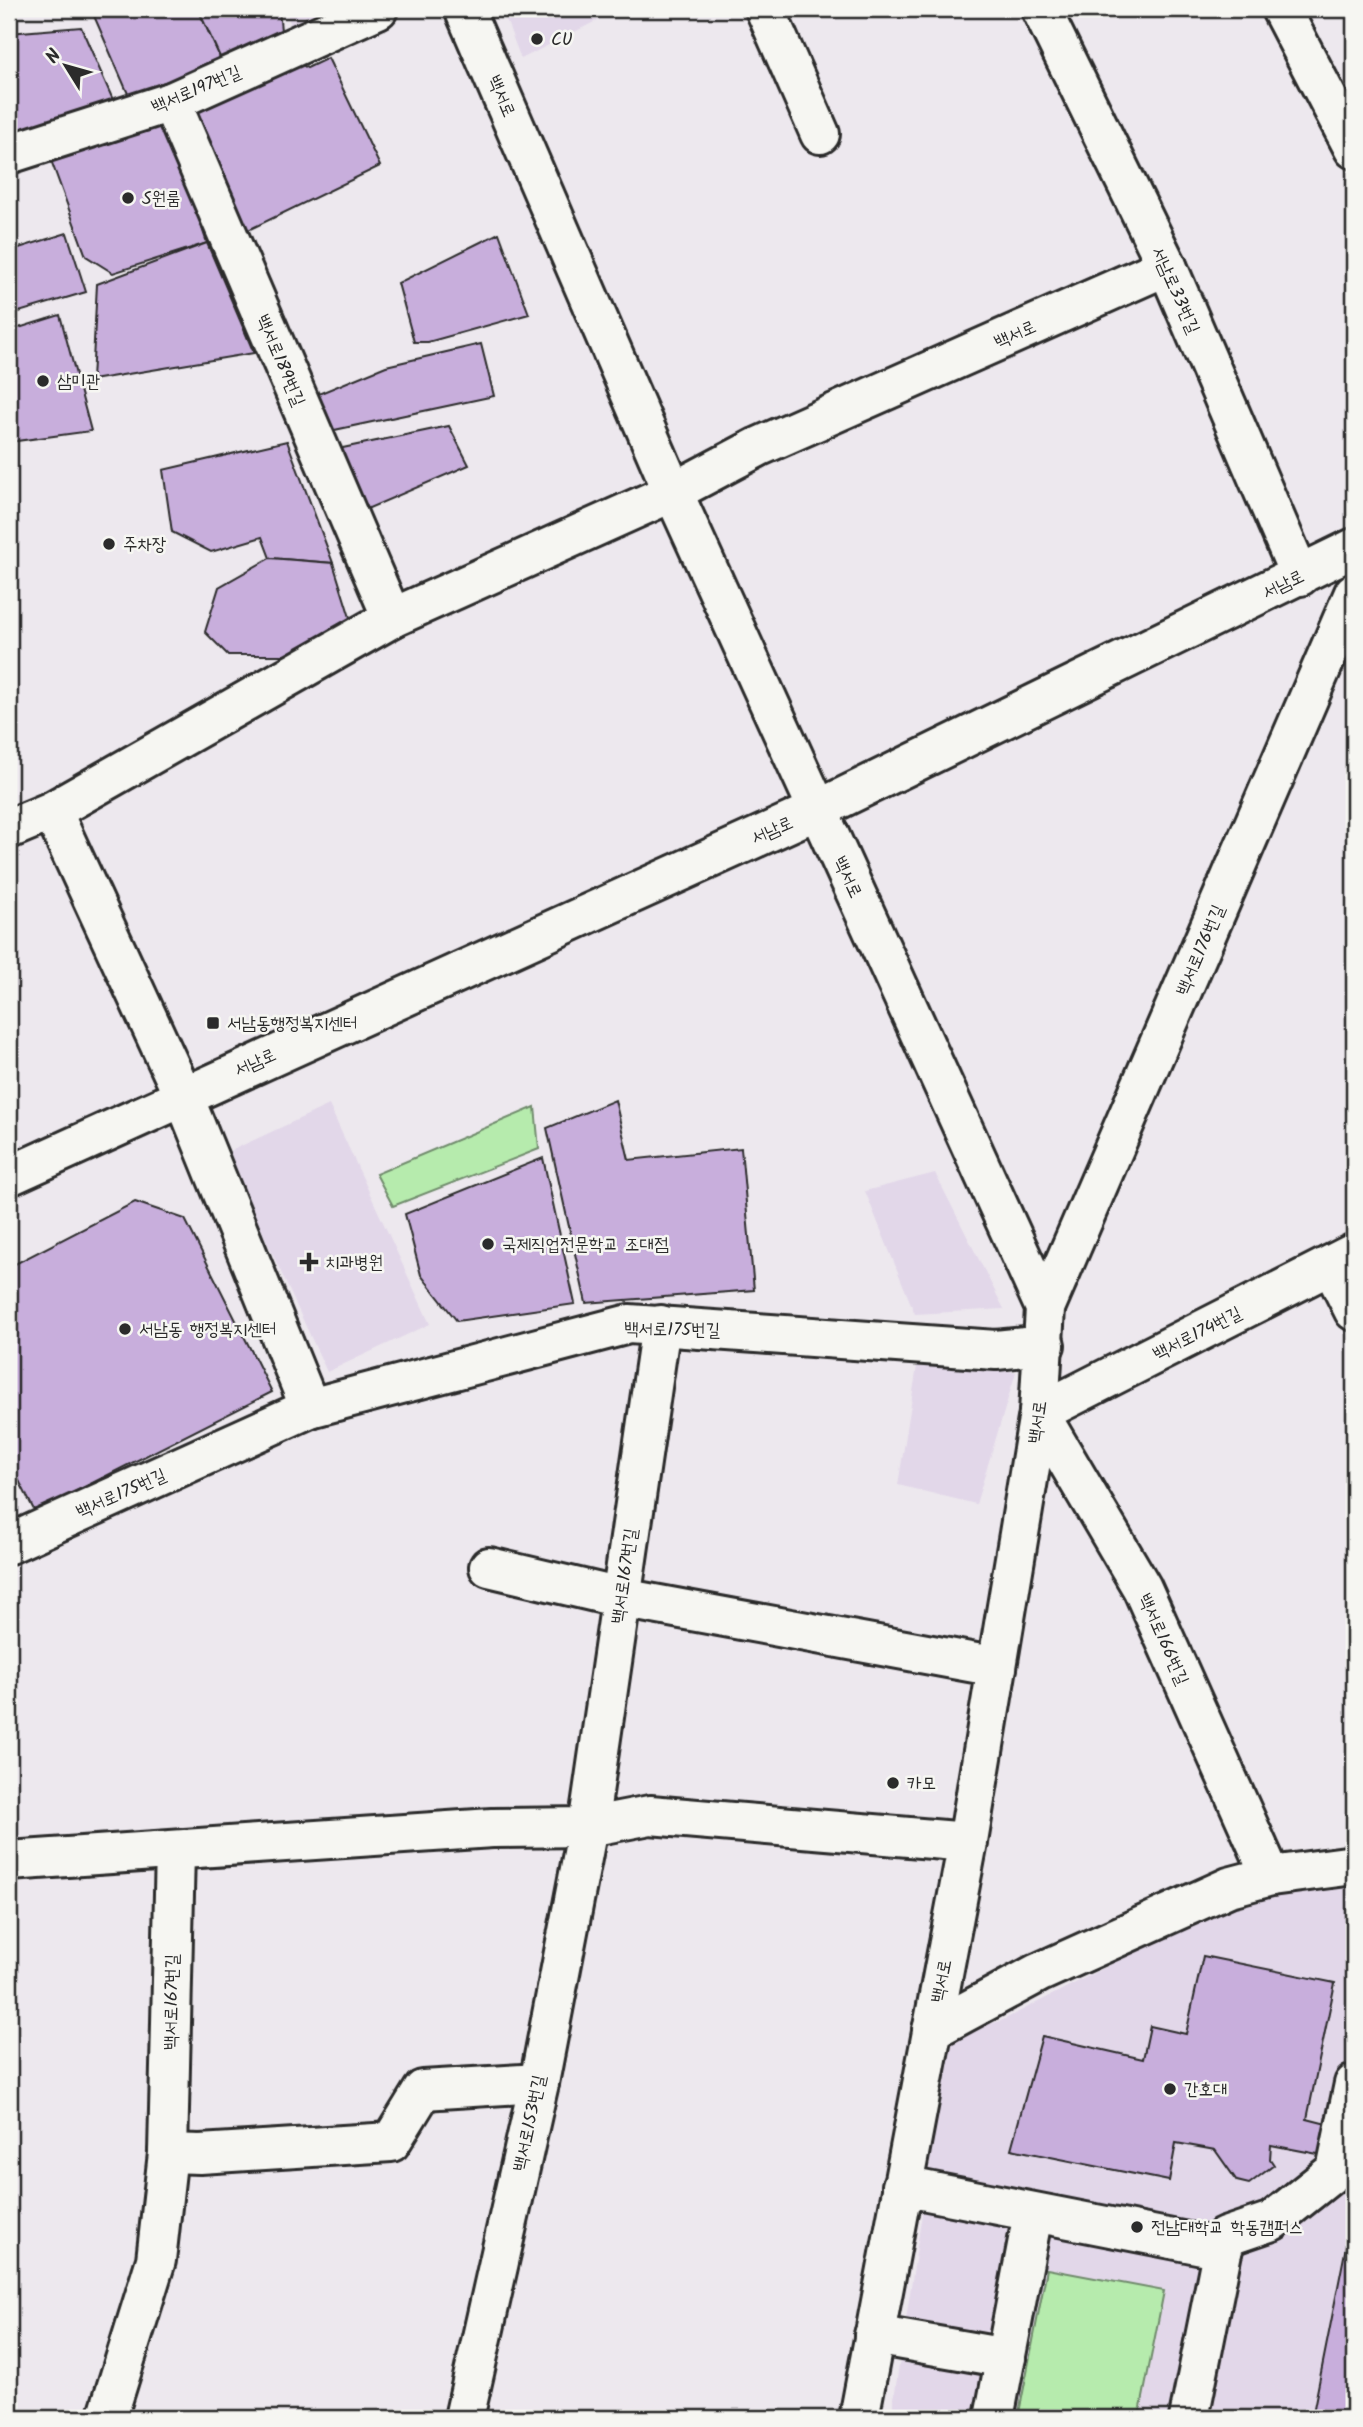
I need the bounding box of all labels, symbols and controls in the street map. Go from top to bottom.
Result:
place label: CU [551,26,573,55]
marker: CU [529,31,545,47]
north arrow [32,32,102,102]
text: N [38,43,70,71]
street label: 백서로197번길 [147,58,247,122]
street label: 백서로 [479,71,522,122]
place label: S원룸 [142,185,181,214]
marker: S원룸 [120,190,136,206]
street label: 서남로33번길 [1142,242,1207,339]
street label: 백서로189번길 [247,310,312,412]
street label: 백서로 [990,313,1041,357]
place label: 삼미관 [57,368,100,397]
marker: 삼미관 [35,373,51,389]
place label: 주차장 [123,531,166,560]
marker: 주차장 [101,536,117,552]
street label: 서남로 [1258,563,1310,608]
street label: 서남로 [747,809,798,853]
street label: 백서로 [824,852,869,903]
street label: 백서로176번길 [1169,900,1234,1001]
place label: 서남동행정복지센터 [227,1010,357,1039]
marker: 서남동행정복지센터 [205,1015,221,1031]
street label: 서남로 [230,1041,281,1085]
place label: 국제직업전문학교 조대점 [502,1231,669,1260]
marker: 국제직업전문학교 조대점 [480,1236,496,1252]
place label: 치과병원 [325,1249,383,1278]
marker: 치과병원 [299,1252,319,1272]
street label: 백서로174번길 [1148,1299,1248,1369]
street label: 백서로175번길 [624,1315,721,1346]
place label: 서남동 행정복지센터 [139,1316,277,1345]
marker: 서남동 행정복지센터 [117,1321,133,1337]
street label: 백서로 [1021,1399,1056,1446]
street label: 백서로175번길 [72,1461,172,1527]
street label: 백서로167번길 [604,1526,647,1626]
street label: 백서로166번길 [1129,1589,1196,1691]
place label: 카모 [907,1770,936,1799]
marker: 카모 [885,1775,901,1791]
street label: 백서로167번길 [157,1953,188,2050]
street label: 백서로 [924,1957,961,2005]
street label: 백서로153번길 [506,2072,555,2174]
place label: 간호대 [1184,2076,1227,2105]
marker: 간호대 [1162,2081,1178,2097]
place label: 전남대학교 학동캠퍼스 [1151,2214,1303,2243]
marker: 전남대학교 학동캠퍼스 [1129,2219,1145,2235]

